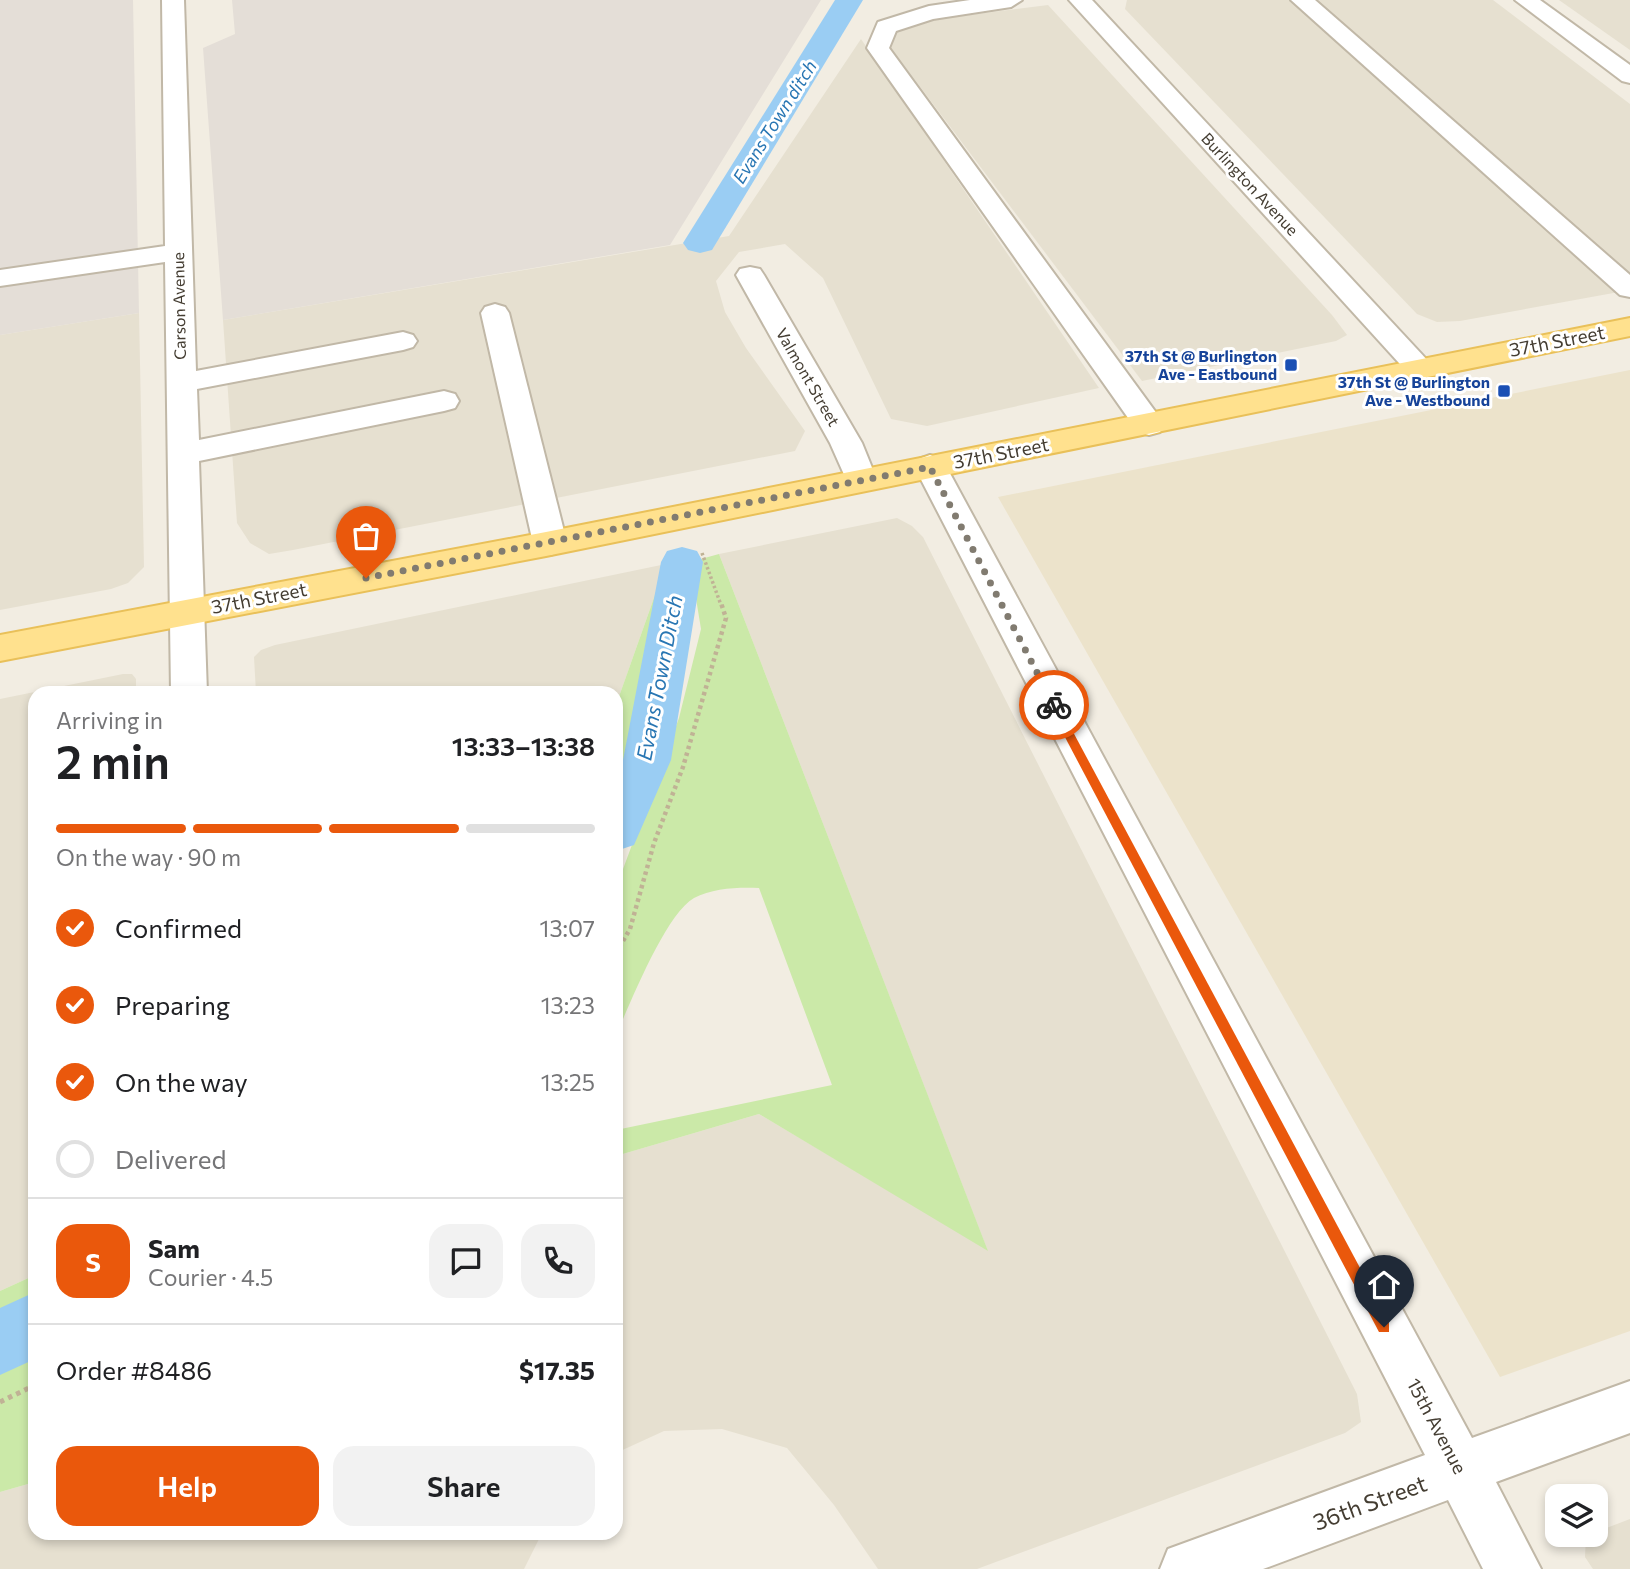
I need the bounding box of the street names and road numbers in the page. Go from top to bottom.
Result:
street label: Burlington Avenue [1198,128,1303,239]
street label: Carson Avenue [168,252,189,360]
street label: 37th Street [1507,320,1607,361]
street label: Valmont Street [773,324,844,430]
street label: 37th Street [951,432,1051,473]
street label: 37th Street [209,577,309,618]
street label: 15th Avenue [1403,1374,1472,1477]
street label: 36th Street [1309,1469,1430,1536]

